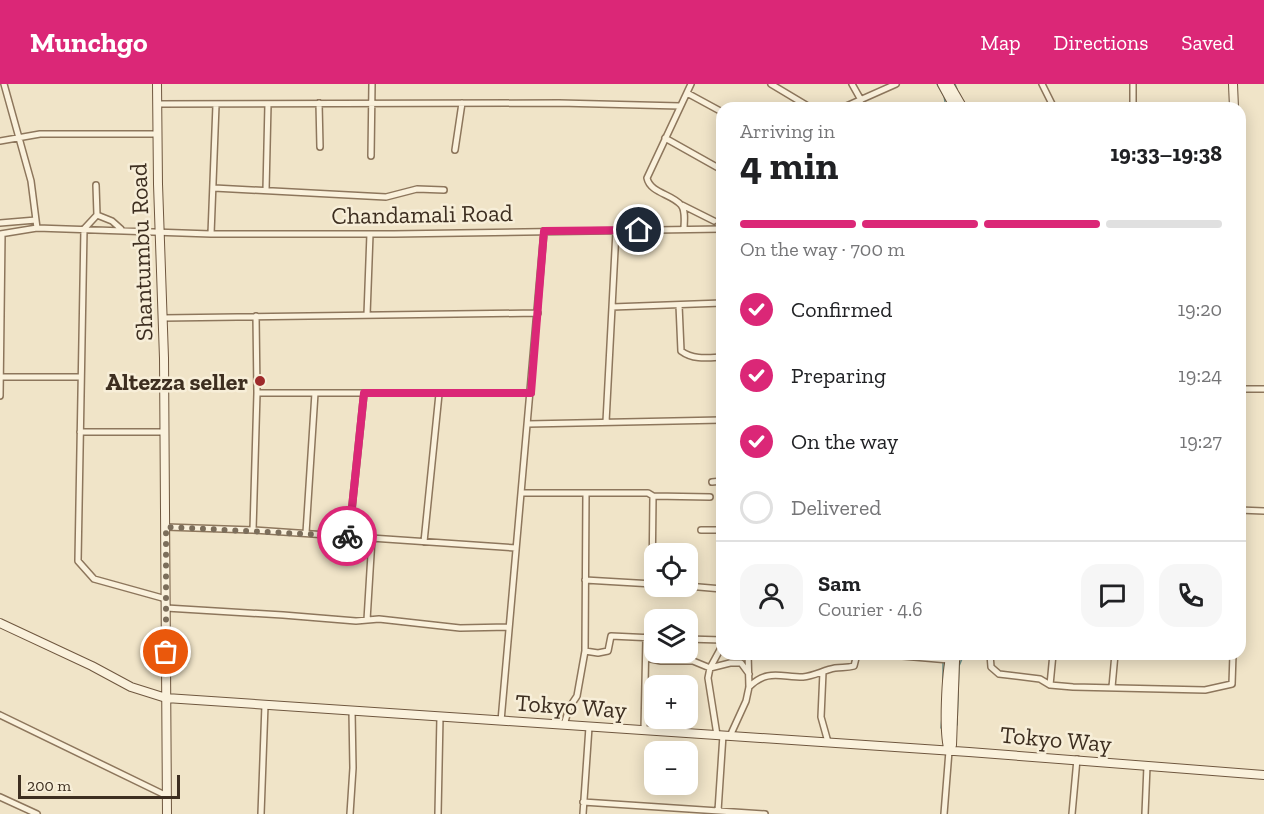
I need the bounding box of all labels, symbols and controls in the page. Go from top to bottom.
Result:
text: Munchgo [30,26,148,59]
text: Map [981,30,1021,55]
text: Directions [1054,30,1148,55]
text: Saved [1181,30,1234,55]
text: Arriving in [740,119,835,143]
text: 19:33–19:38 [1110,140,1222,167]
text: 4 min [740,142,838,189]
street label: Shantumbu Road [123,163,159,341]
street label: Chandamali Road [331,198,513,230]
pin [613,204,664,255]
icon: home [622,213,655,246]
text: On the way · 700 m [740,237,905,261]
icon: check [740,293,773,326]
text: Confirmed [791,296,892,323]
text: 19:20 [1177,297,1222,321]
icon: check [740,359,773,392]
text: Preparing [791,362,886,389]
text: 19:24 [1178,363,1222,387]
place label: Altezza seller [106,367,248,396]
marker: Altezza seller [253,374,267,388]
icon: check [740,425,773,458]
text: On the way [791,428,898,455]
text: 19:27 [1179,429,1222,453]
text: Delivered [791,494,881,521]
courier [317,506,377,566]
icon: bike [331,520,364,553]
map controls [644,543,698,795]
button: locate [644,543,698,597]
button: person [740,564,803,627]
button: chat [1081,564,1144,627]
button: phone [1159,564,1222,627]
text: Sam [818,570,861,597]
text: Courier · 4.6 [818,597,923,621]
button: layers [644,609,698,663]
pin [140,626,191,677]
icon: bag [149,635,182,668]
button: + [644,675,698,729]
street label: Tokyo Way [514,688,628,724]
street label: Tokyo Way [999,720,1114,758]
button: − [644,741,698,795]
scale bar [18,772,180,800]
text: 200 m [27,776,71,795]

